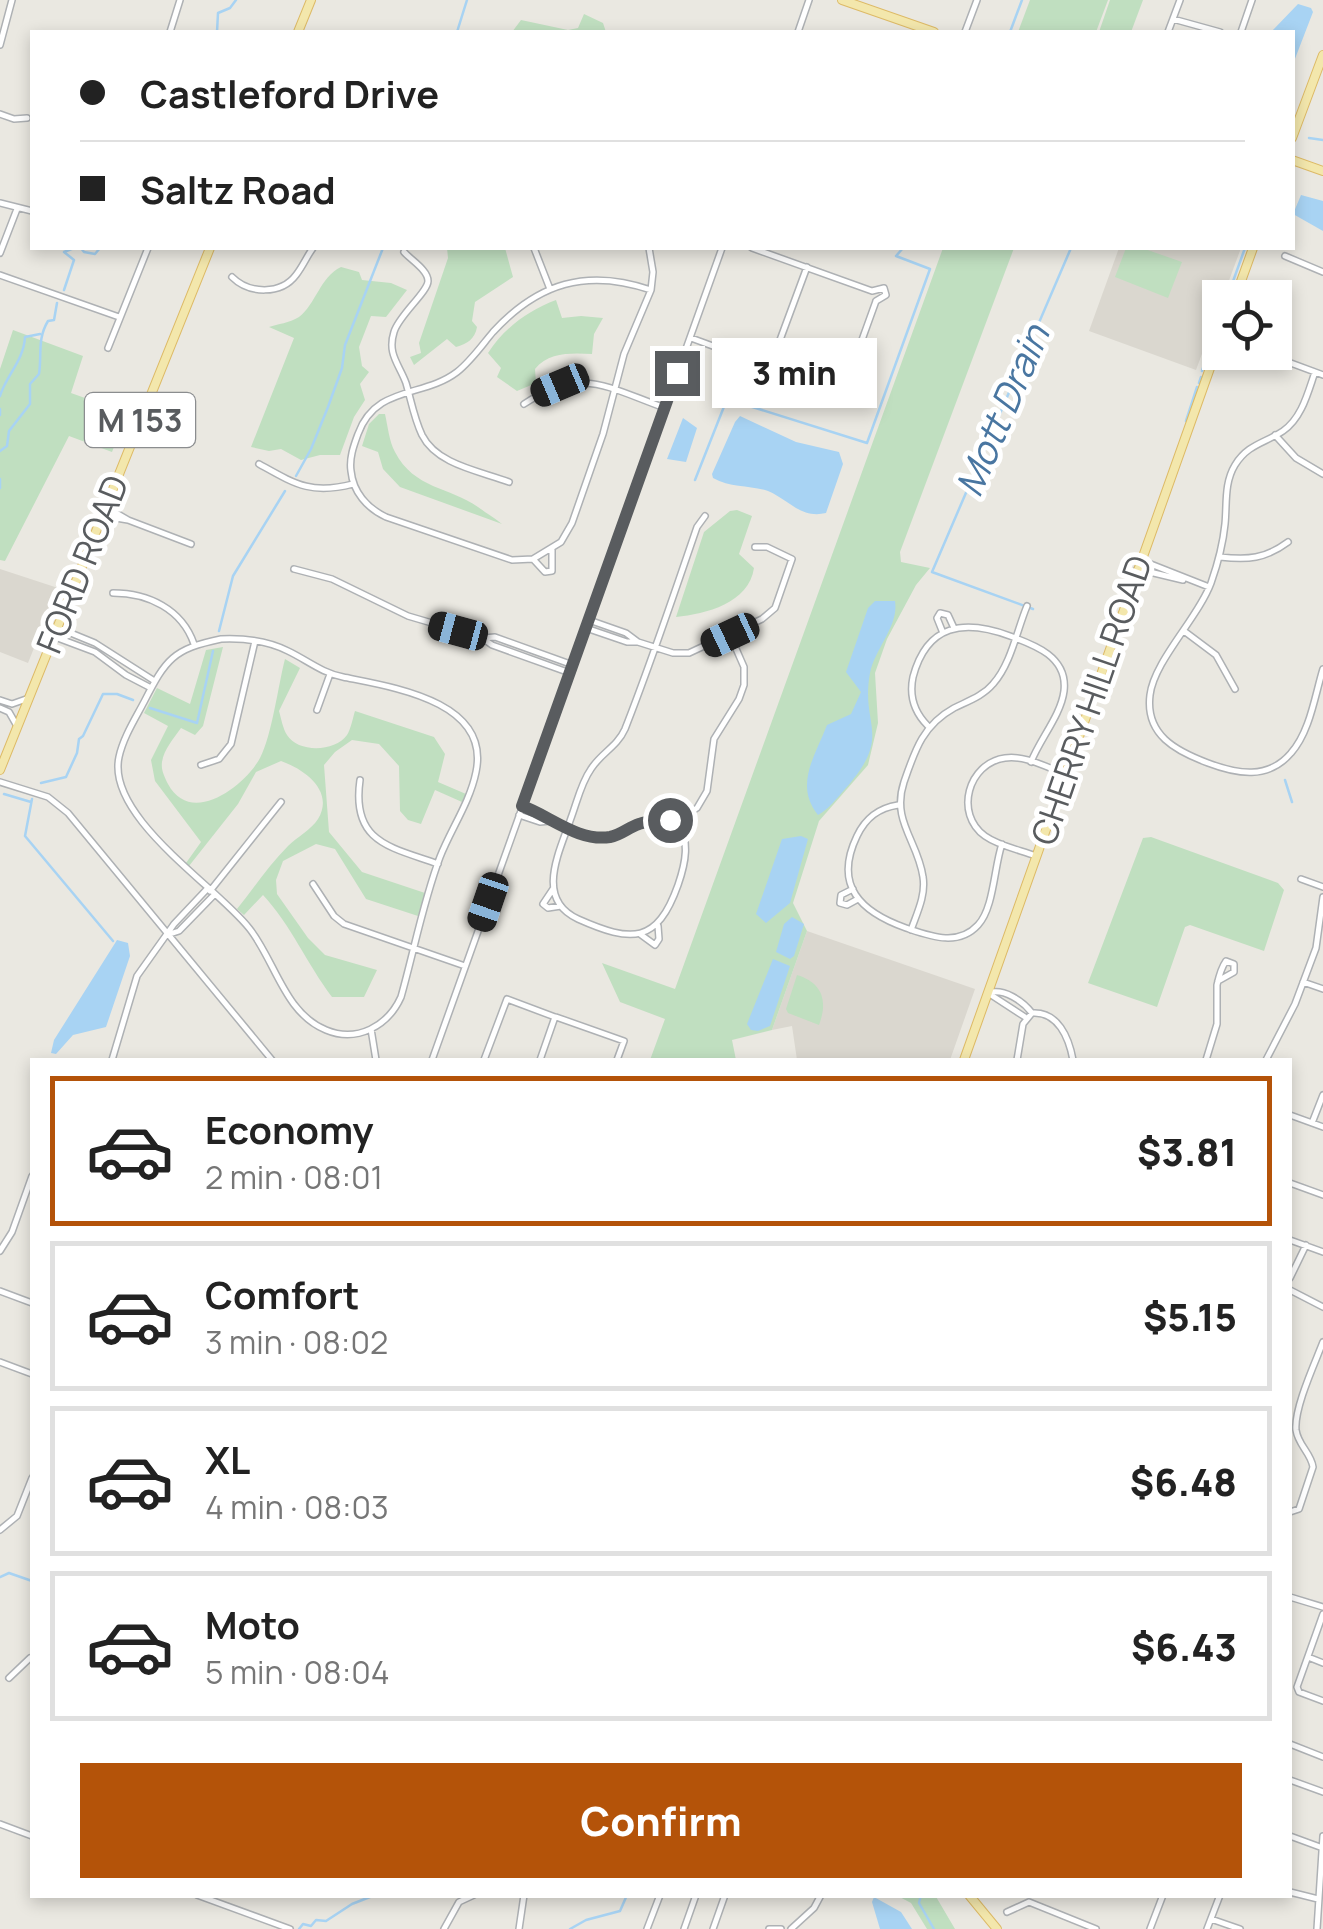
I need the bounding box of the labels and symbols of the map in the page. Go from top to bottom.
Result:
water label: Mott Drain [942,315,1061,504]
callout: 3 min [712,338,877,408]
route end [655,351,700,396]
car [527,359,593,411]
road number: M 153 [85,393,195,447]
street label: FORD ROAD [25,468,139,660]
street label: CHERRY HILL ROAD [1019,549,1163,851]
car [425,609,491,653]
car [696,609,764,661]
route start [648,798,693,843]
car [464,869,512,935]

